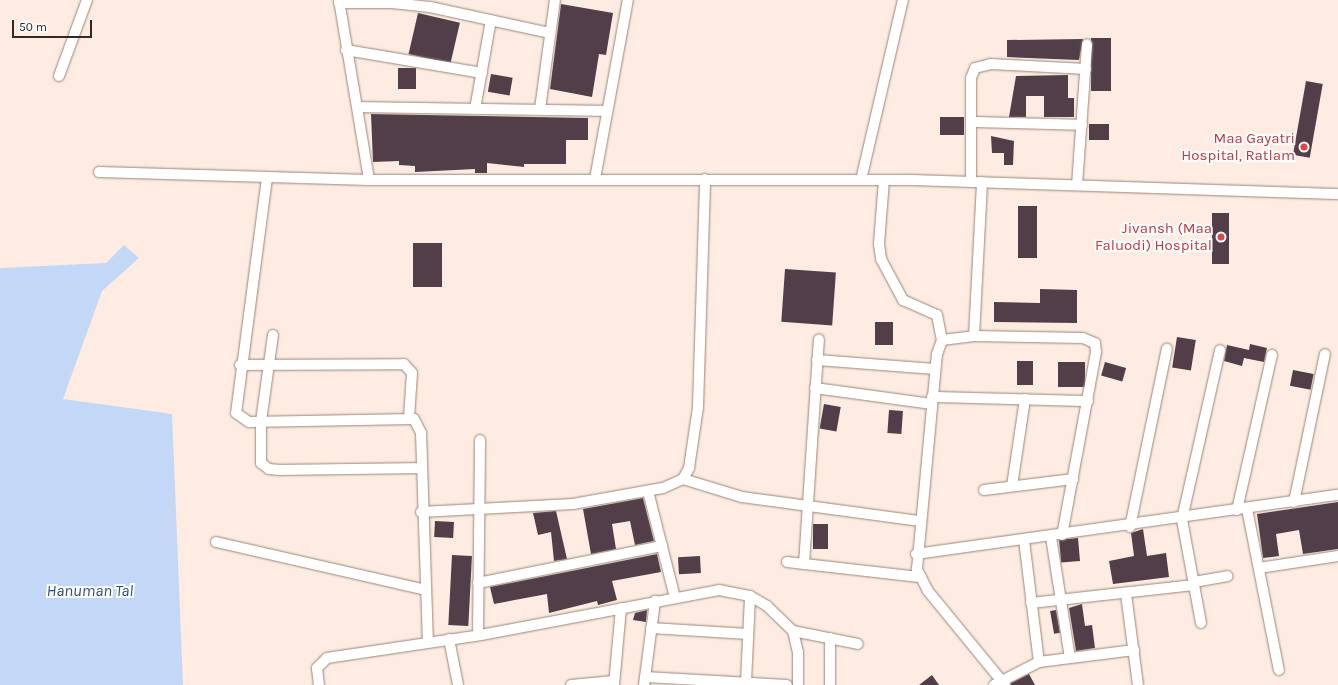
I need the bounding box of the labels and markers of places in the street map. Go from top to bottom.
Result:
place label: Maa Gayatri Hospital, Ratlam [1181,129,1295,164]
marker: Maa Gayatri Hospital, Ratlam [1298,141,1310,153]
place label: Jivansh (Maa Faluodi) Hospital [1095,219,1212,254]
marker: Jivansh (Maa Faluodi) Hospital [1215,231,1227,243]

